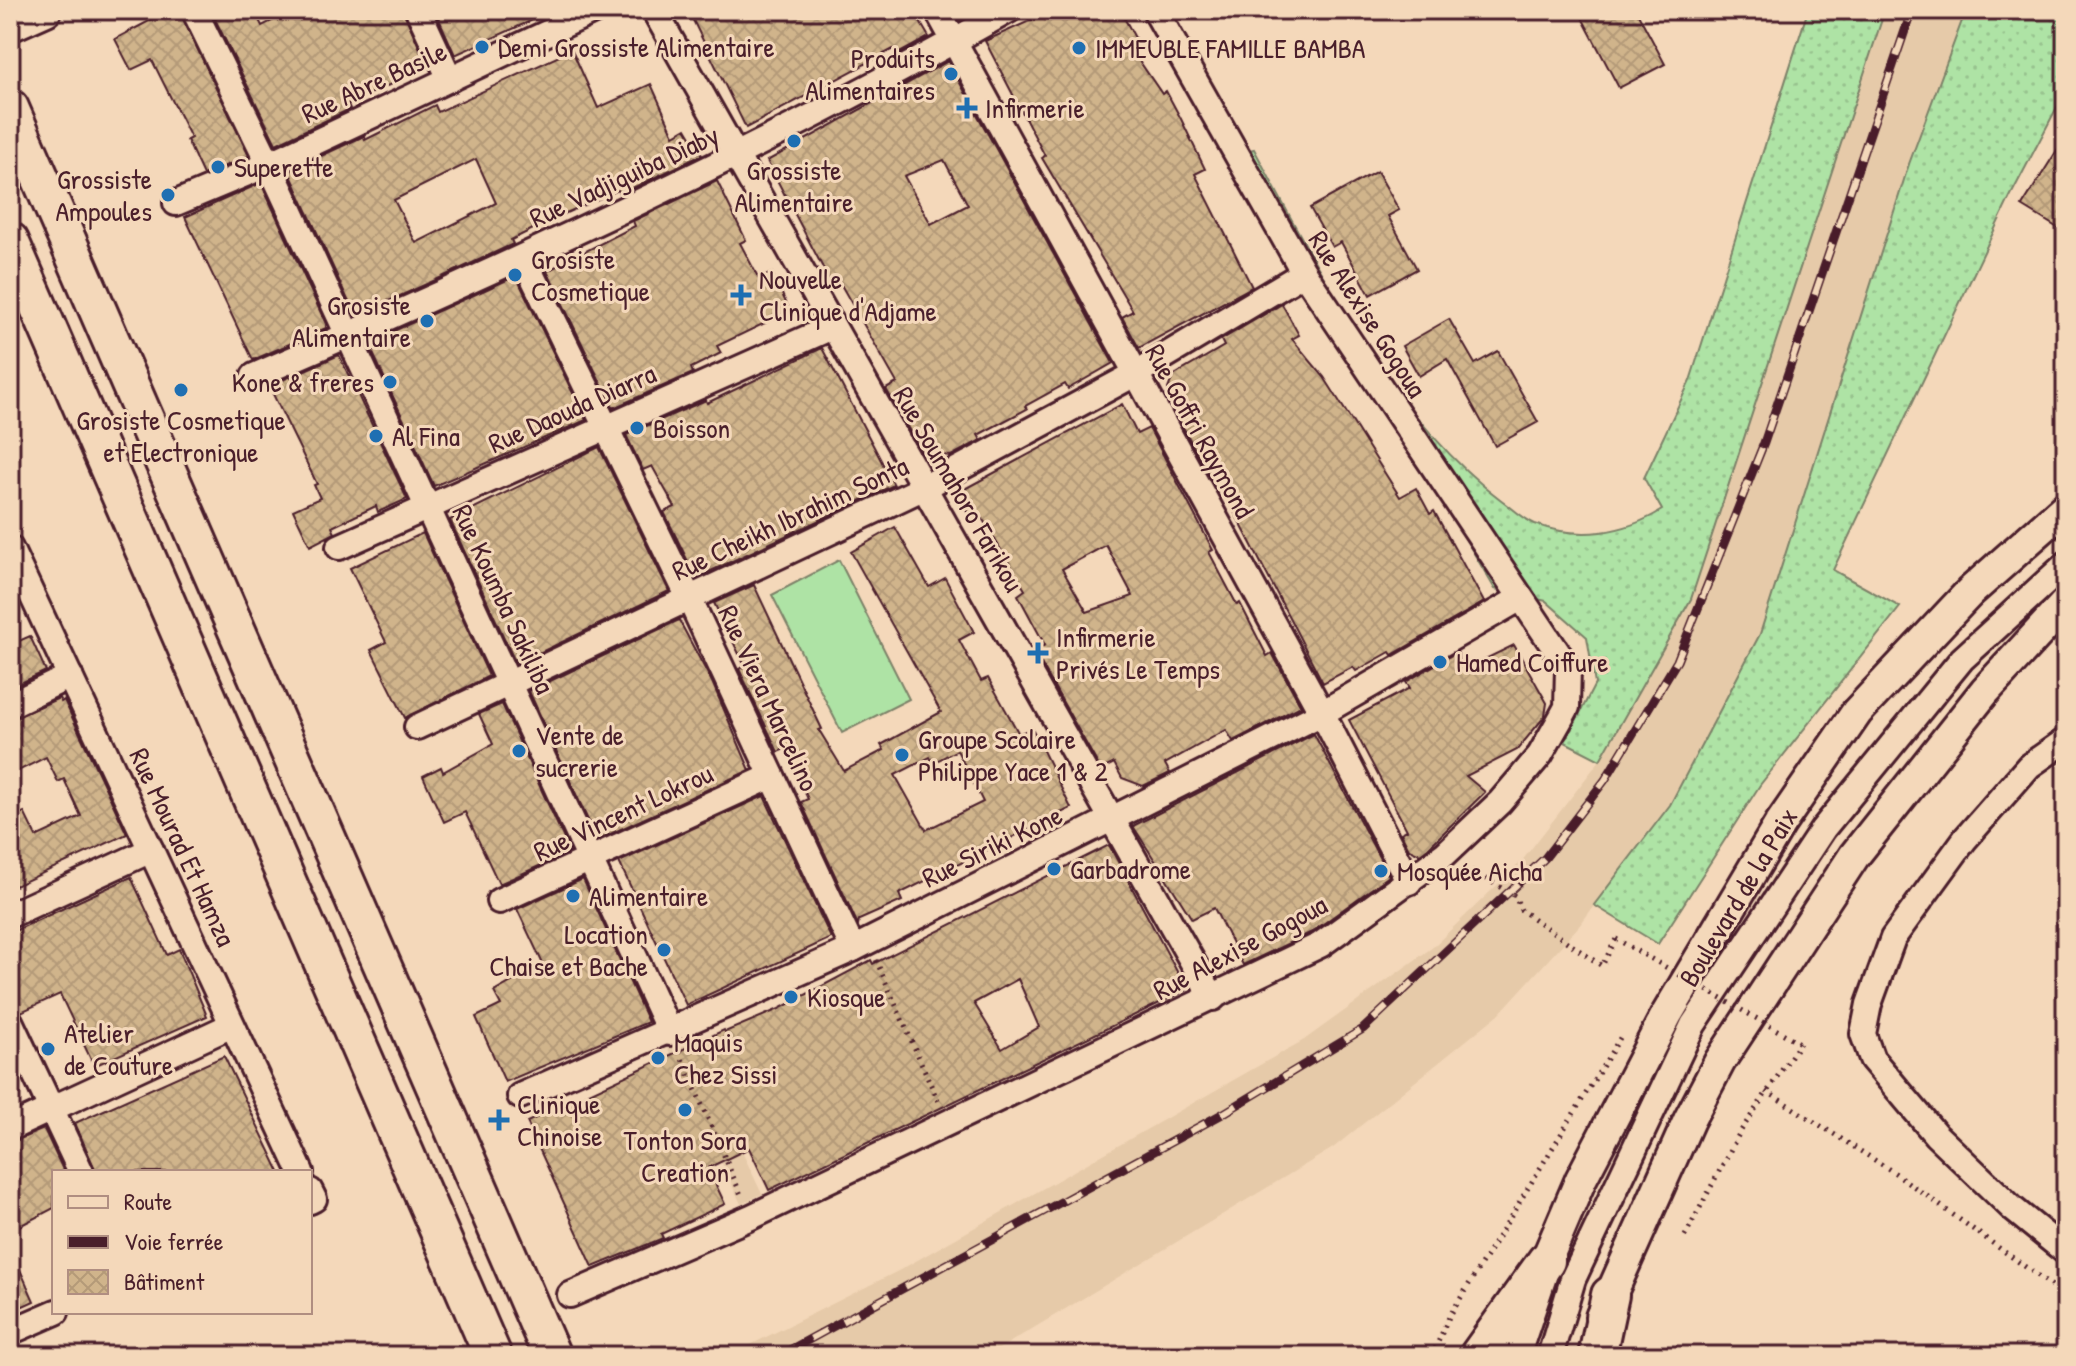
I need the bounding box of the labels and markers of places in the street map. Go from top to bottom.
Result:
place label: Demi Grossiste Alimentaire [498,28,775,66]
place label: IMMEUBLE FAMILLE BAMBA [1095,29,1366,67]
marker: Demi Grossiste Alimentaire [473,38,491,56]
place label: Produits Alimentaires [805,39,935,109]
marker: IMMEUBLE FAMILLE BAMBA [1070,39,1088,57]
marker: Produits Alimentaires [942,65,960,83]
place label: Infirmerie [985,89,1085,127]
marker: Infirmerie [956,97,978,119]
marker: Grossiste Alimentaire [785,132,803,150]
place label: Superette [234,148,334,186]
place label: Grossiste Alimentaire [734,151,854,221]
marker: Superette [209,158,227,176]
place label: Grossiste Ampoules [55,160,152,230]
marker: Grossiste Ampoules [159,186,177,204]
place label: Grosiste Cosmetique [531,240,650,310]
place label: Nouvelle Clinique d'Adjame [759,260,937,330]
marker: Grosiste Cosmetique [506,266,524,284]
marker: Nouvelle Clinique d'Adjame [730,284,752,306]
place label: Grosiste Alimentaire [292,286,411,356]
marker: Grosiste Alimentaire [418,312,436,330]
place label: Kone & freres [232,363,374,401]
marker: Kone & freres [381,373,399,391]
marker: Grosiste Cosmetique et Electronique [172,381,190,399]
place label: Grosiste Cosmetique et Electronique [76,401,286,471]
place label: Boisson [653,409,730,447]
place label: Al Fina [392,417,460,455]
marker: Boisson [628,419,646,437]
marker: Al Fina [367,427,385,445]
place label: Infirmerie Privés Le Temps [1056,618,1220,688]
marker: Infirmerie Privés Le Temps [1027,642,1049,664]
place label: Hamed Coiffure [1456,643,1608,681]
marker: Hamed Coiffure [1431,653,1449,671]
place label: Vente de sucrerie [535,716,624,786]
place label: Groupe Scolaire Philippe Yace 1 & 2 [918,720,1108,790]
marker: Vente de sucrerie [510,742,528,760]
marker: Groupe Scolaire Philippe Yace 1 & 2 [893,746,911,764]
place label: Garbadrome [1070,850,1191,888]
place label: Mosquée Aicha [1397,852,1542,890]
marker: Garbadrome [1045,860,1063,878]
marker: Mosquée Aicha [1372,862,1390,880]
place label: Alimentaire [589,877,708,915]
marker: Alimentaire [564,887,582,905]
place label: Location Chaise et Bache [489,915,648,985]
marker: Location Chaise et Bache [655,941,673,959]
place label: Kiosque [807,978,885,1016]
marker: Kiosque [782,988,800,1006]
place label: Atelier de Couture [64,1014,173,1084]
place label: Maquis Chez Sissi [674,1023,778,1093]
marker: Atelier de Couture [39,1040,57,1058]
marker: Maquis Chez Sissi [649,1049,667,1067]
place label: Clinique Chinoise [517,1085,603,1155]
marker: Tonton Sora Creation [676,1101,694,1119]
marker: Clinique Chinoise [488,1109,510,1131]
place label: Tonton Sora Creation [624,1121,746,1191]

